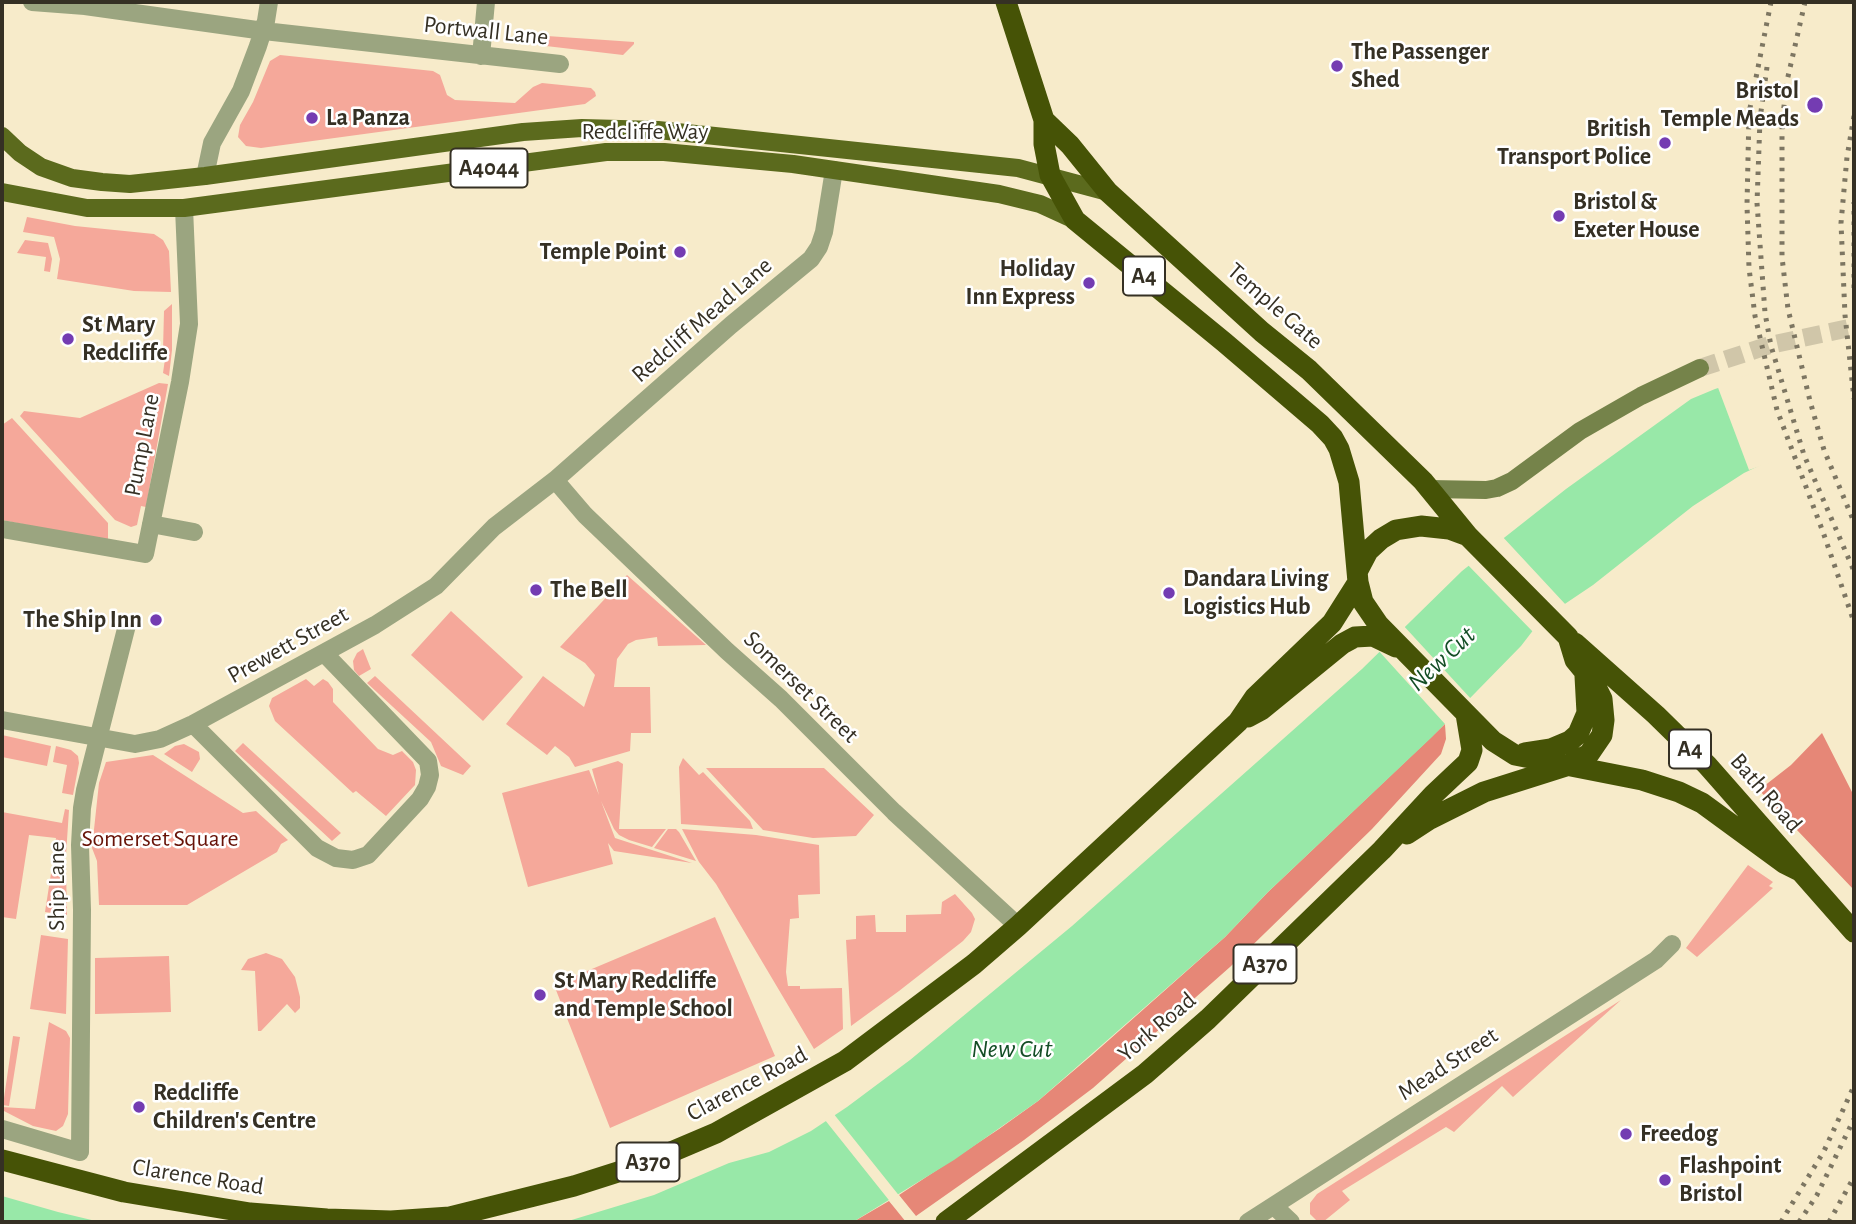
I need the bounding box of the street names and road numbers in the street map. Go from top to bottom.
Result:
street label: Portwall Lane [422,10,550,52]
street label: Redcliffe Way [581,118,709,146]
road number: A4044 [450,148,528,188]
street label: Redcliff Mead Lane [626,251,778,389]
road number: A4 [1123,256,1165,296]
street label: Temple Gate [1221,257,1329,355]
street label: Pump Lane [118,391,166,499]
street label: Prewett Street [223,600,353,690]
street label: Somerset Street [738,625,864,749]
road number: A4 [1669,730,1711,768]
street label: Bath Road [1724,747,1808,839]
street label: Ship Lane [43,841,71,931]
road number: A370 [1234,945,1296,984]
street label: York Road [1112,986,1202,1068]
street label: Mead Street [1393,1021,1503,1107]
street label: Clarence Road [682,1040,812,1128]
road number: A370 [616,1142,680,1182]
street label: Clarence Road [130,1152,266,1202]

